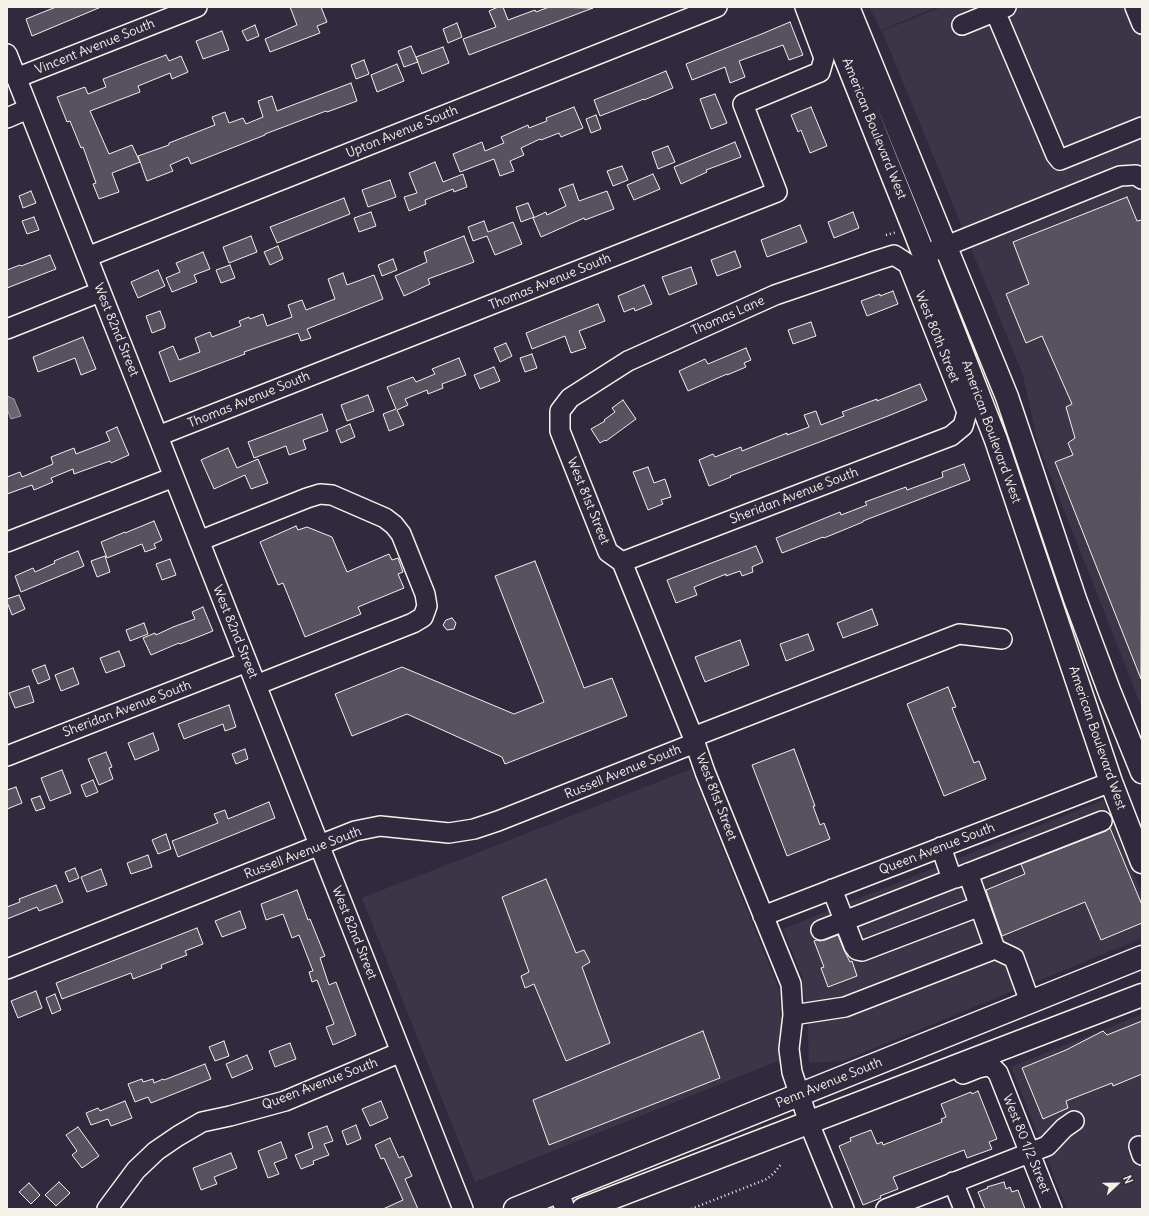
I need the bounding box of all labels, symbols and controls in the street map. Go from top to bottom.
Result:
street label: Vincent Avenue South [33,16,157,78]
street label: American Boulevard West [838,56,910,202]
street label: Upton Avenue South [344,102,460,162]
street label: Thomas Avenue South [487,250,613,314]
street label: West 82nd Street [90,281,142,379]
street label: West 80th Street [912,289,962,385]
street label: Thomas Lane [689,293,767,339]
street label: American Boulevard West [958,358,1024,506]
street label: Thomas Avenue South [186,368,312,432]
street label: West 81st Street [563,455,613,547]
street label: Sheridan Avenue South [728,464,860,528]
street label: West 82nd Street [209,583,261,681]
street label: American Boulevard West [1065,664,1129,812]
street label: Sheridan Avenue South [61,677,193,741]
street label: Russell Avenue South [562,742,684,802]
street label: West 81st Street [692,751,740,843]
street label: Queen Avenue South [877,820,997,878]
street label: Russell Avenue South [242,823,364,883]
street label: West 82nd Street [328,884,380,982]
street label: Queen Avenue South [260,1055,380,1113]
street label: Penn Avenue South [774,1055,884,1111]
street label: West 80 1/2 Street [999,1092,1053,1196]
north arrow [1097,1164,1137,1204]
text: N [1120,1173,1136,1186]

